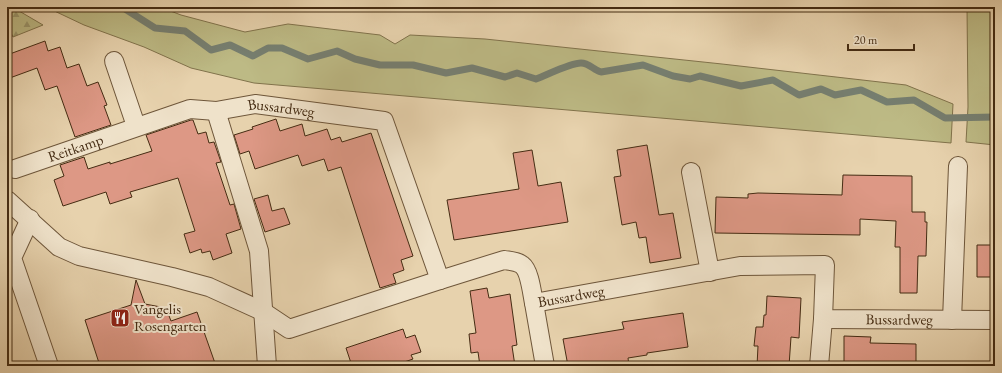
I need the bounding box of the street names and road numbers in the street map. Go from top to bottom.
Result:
street label: Bussardweg [246,94,316,121]
street label: Reitkamp [45,129,106,166]
street label: Bussardweg [536,280,606,311]
street label: Bussardweg [865,309,933,329]

